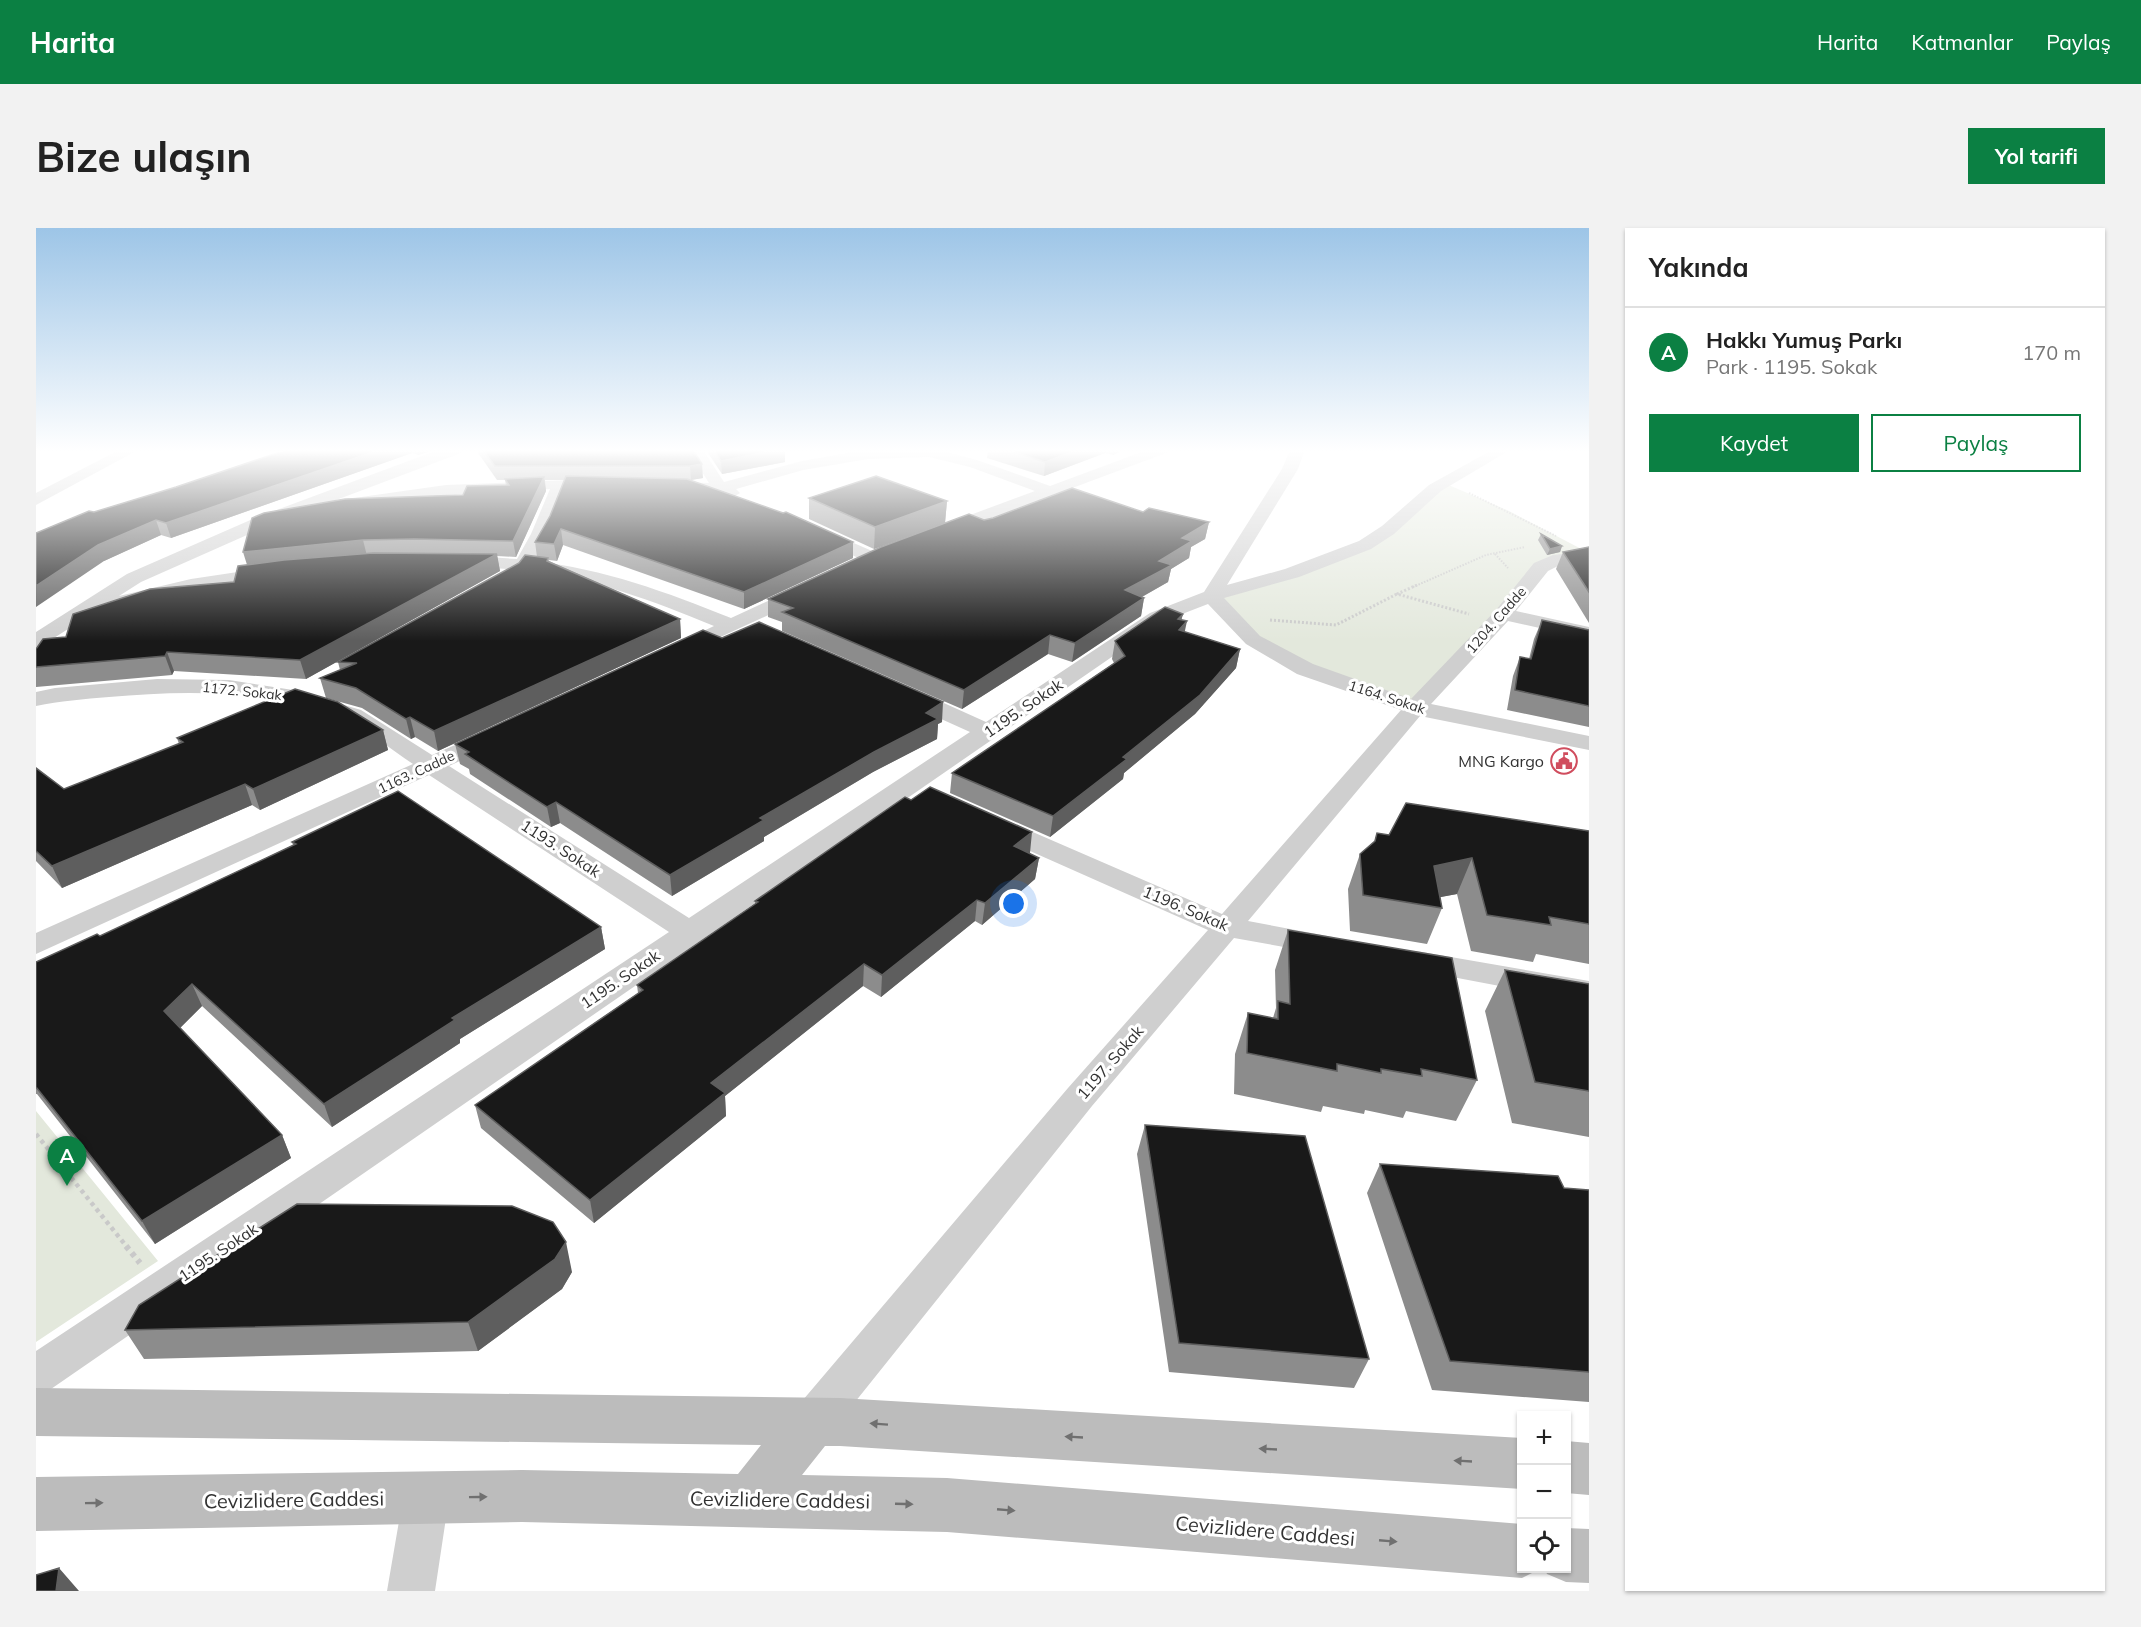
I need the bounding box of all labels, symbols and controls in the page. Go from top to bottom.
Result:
text: Harita [30,25,115,60]
text: Harita [1817,29,1878,55]
text: Katmanlar [1911,29,2013,55]
text: Paylaş [2046,29,2111,55]
button: Yol tarifi [1968,128,2105,184]
text: Bize ulaşın [36,130,252,183]
text: Yakında [1649,251,1749,284]
text: Hakkı Yumuş Parkı [1706,326,1902,354]
text: A [1661,340,1676,365]
text: 170 m [2022,340,2081,365]
text: Park · 1195. Sokak [1706,354,1877,379]
button: Kaydet [1649,414,1859,472]
button: Paylaş [1871,414,2081,472]
street label: 1204. Cadde [1462,583,1530,657]
street label: 1195. Sokak [980,674,1067,742]
street label: 1164. Sokak [1346,676,1429,718]
street label: 1172. Sokak [201,678,283,704]
street label: 1163. Cadde [375,746,457,798]
public building icon: MNG Kargo [1549,746,1579,776]
place label: MNG Kargo [1458,751,1544,771]
street label: 1193. Sokak [517,815,605,882]
street label: 1196. Sokak [1140,881,1233,935]
your location [999,889,1028,918]
street label: 1195. Sokak [577,945,664,1013]
street label: 1197. Sokak [1072,1020,1148,1103]
pin: A [48,1136,87,1186]
street label: 1195. Sokak [175,1218,262,1286]
map controls [1517,1411,1571,1573]
button: + [1517,1411,1571,1465]
one-way arrow [870,1420,889,1429]
one-way arrow [1064,1433,1083,1442]
one-way arrow [1259,1444,1278,1454]
one-way arrow [1454,1456,1473,1465]
button: − [1517,1465,1571,1519]
street label: Cevizlidere Caddesi [204,1485,384,1514]
street label: Cevizlidere Caddesi [690,1485,870,1514]
one-way arrow [469,1492,488,1502]
one-way arrow [85,1499,104,1508]
one-way arrow [895,1499,914,1508]
one-way arrow [996,1505,1015,1514]
street label: Cevizlidere Caddesi [1174,1510,1356,1551]
button: locate [1517,1519,1571,1573]
one-way arrow [1379,1536,1398,1545]

